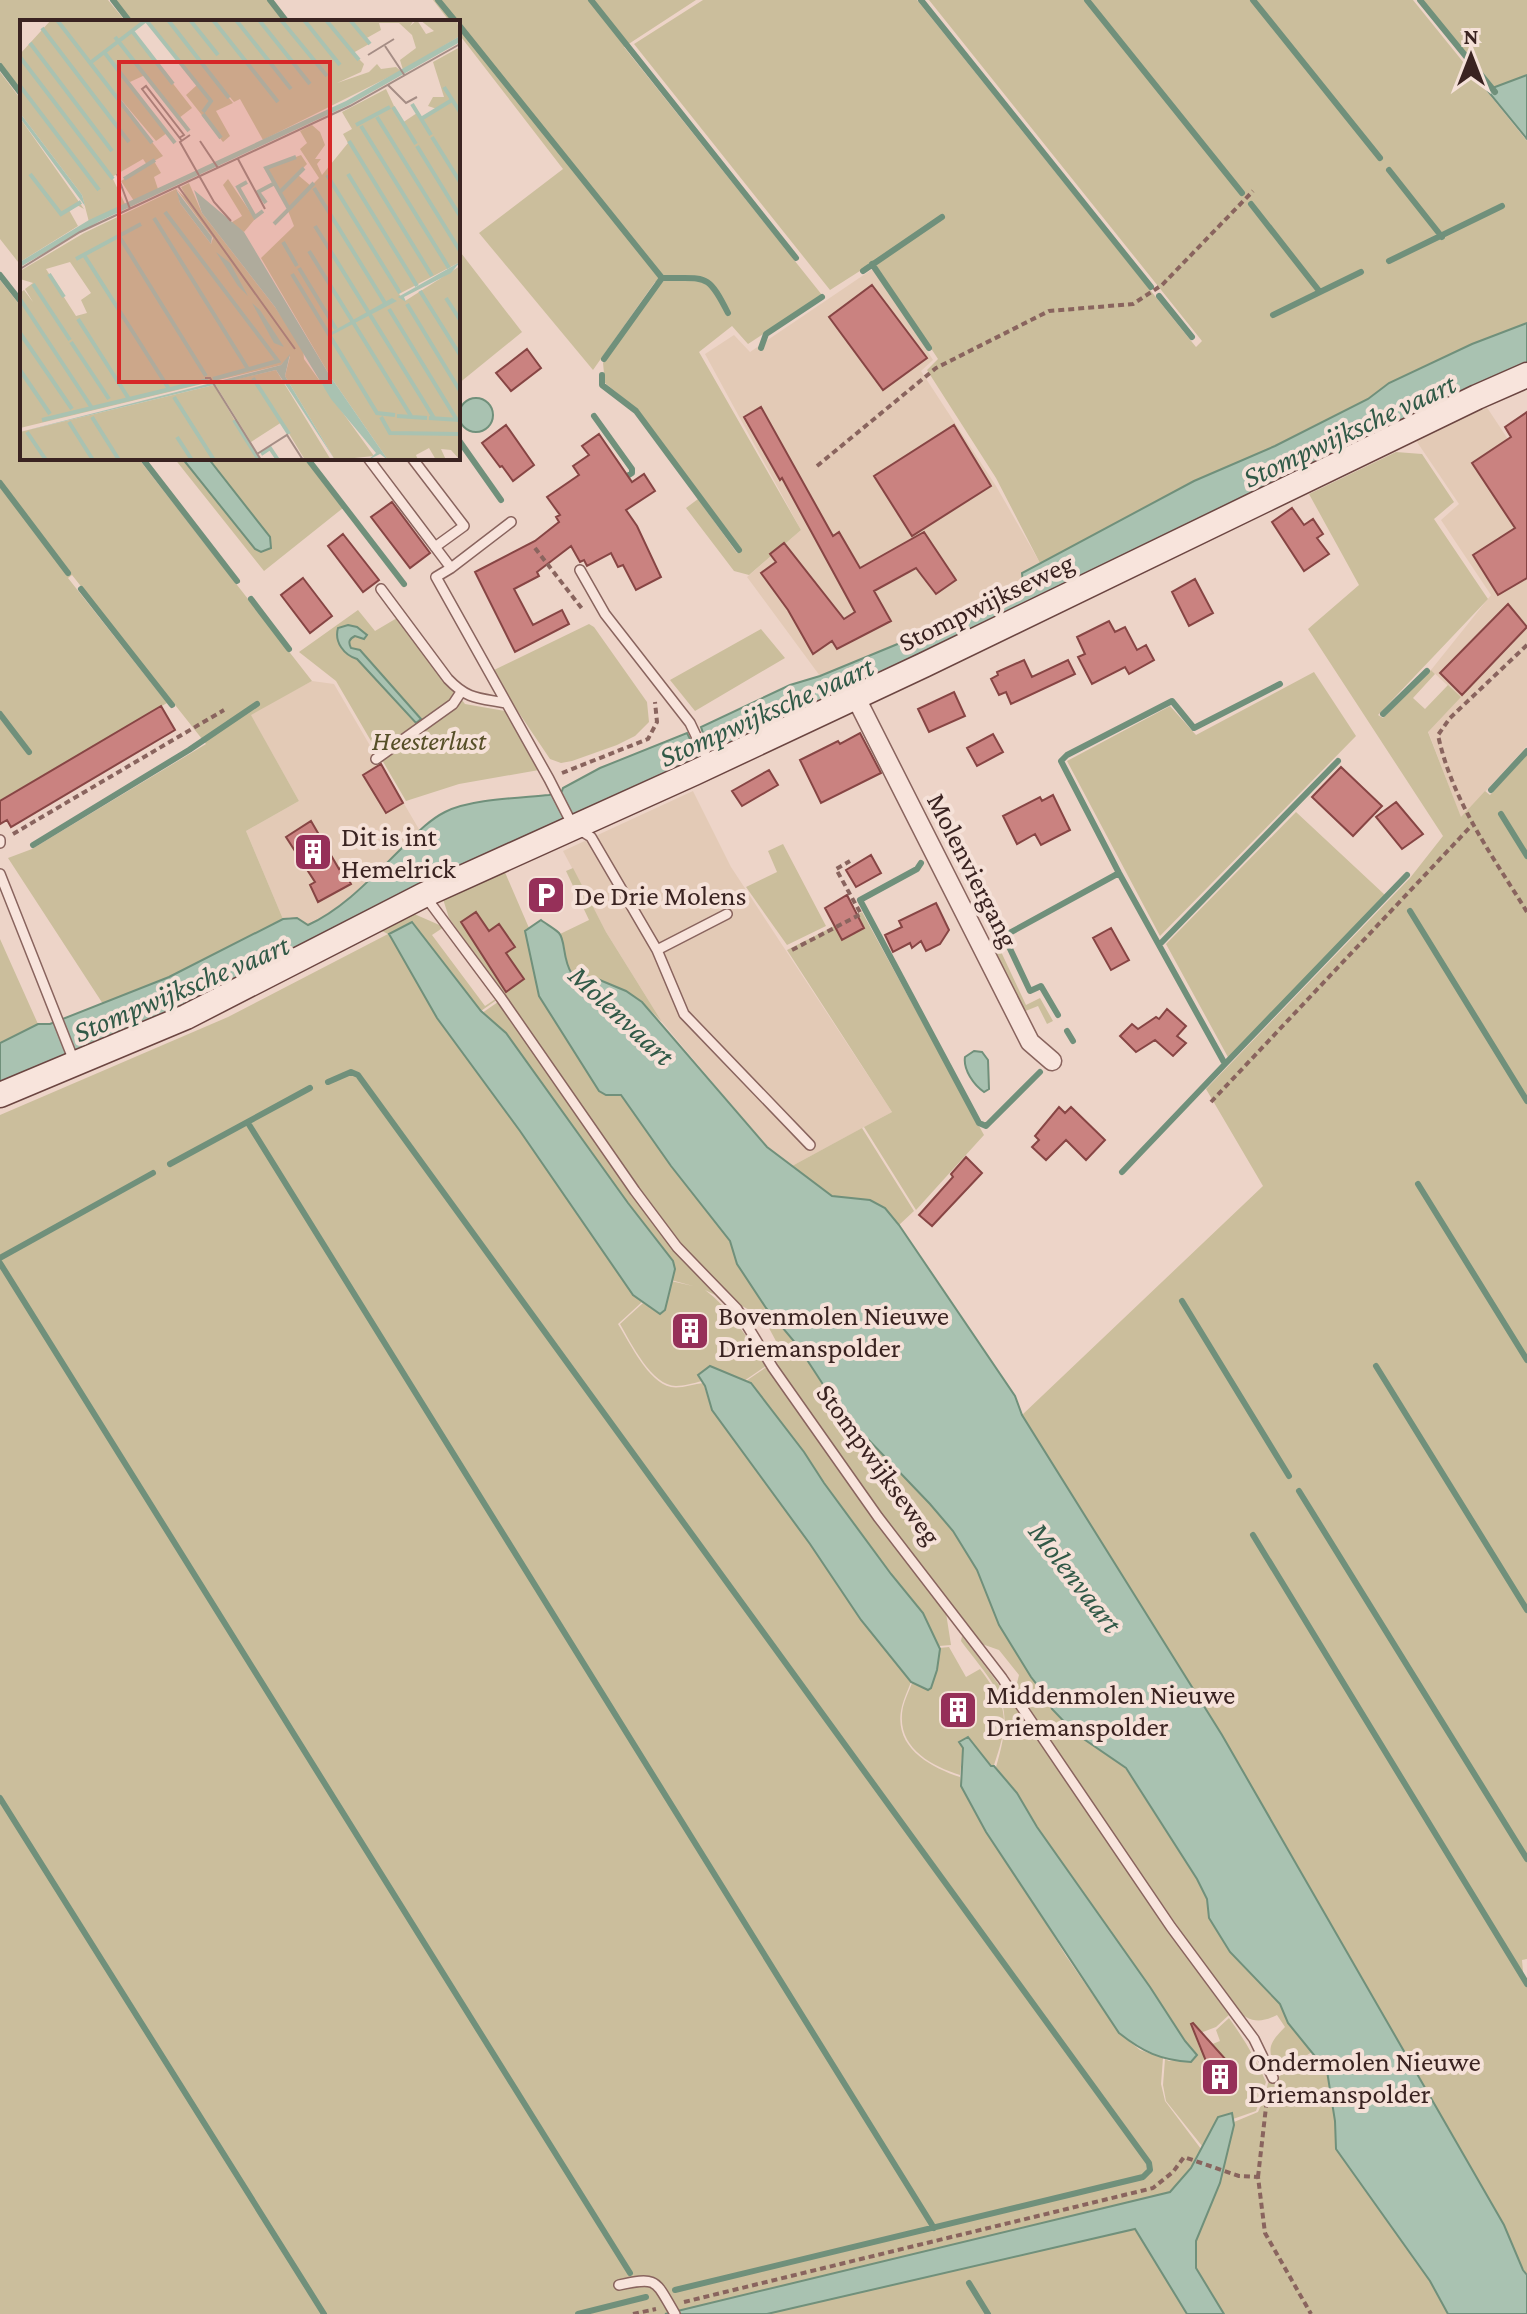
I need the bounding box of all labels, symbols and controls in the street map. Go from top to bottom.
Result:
north arrow [1431,16,1511,96]
inset map [20,20,460,460]
text: N [1464,24,1479,49]
water label: Stompwijksche vaart [1237,366,1462,495]
street label: Stompwijkseweg [893,546,1079,658]
water label: Stompwijksche vaart [654,649,880,774]
park label: Heesterlust [372,725,487,756]
street label: Molenviergang [921,788,1025,953]
place label: Dit is int Hemelrick [341,821,457,884]
building icon: Dit is int Hemelrick [292,831,334,873]
parking icon: De Drie Molens [525,874,567,916]
place label: De Drie Molens [574,880,747,911]
water label: Stompwijksche vaart [68,927,295,1049]
water label: Molenvaart [562,957,682,1073]
place label: Bovenmolen Nieuwe Driemanspolder [718,1300,949,1363]
building icon: Bovenmolen Nieuwe Driemanspolder [669,1310,711,1352]
street label: Stompwijkseweg [810,1378,948,1551]
water label: Molenvaart [1022,1514,1130,1640]
place label: Middenmolen Nieuwe Driemanspolder [986,1679,1235,1742]
building icon: Middenmolen Nieuwe Driemanspolder [937,1689,979,1731]
place label: Ondermolen Nieuwe Driemanspolder [1248,2046,1481,2109]
building icon: Ondermolen Nieuwe Driemanspolder [1199,2056,1241,2098]

